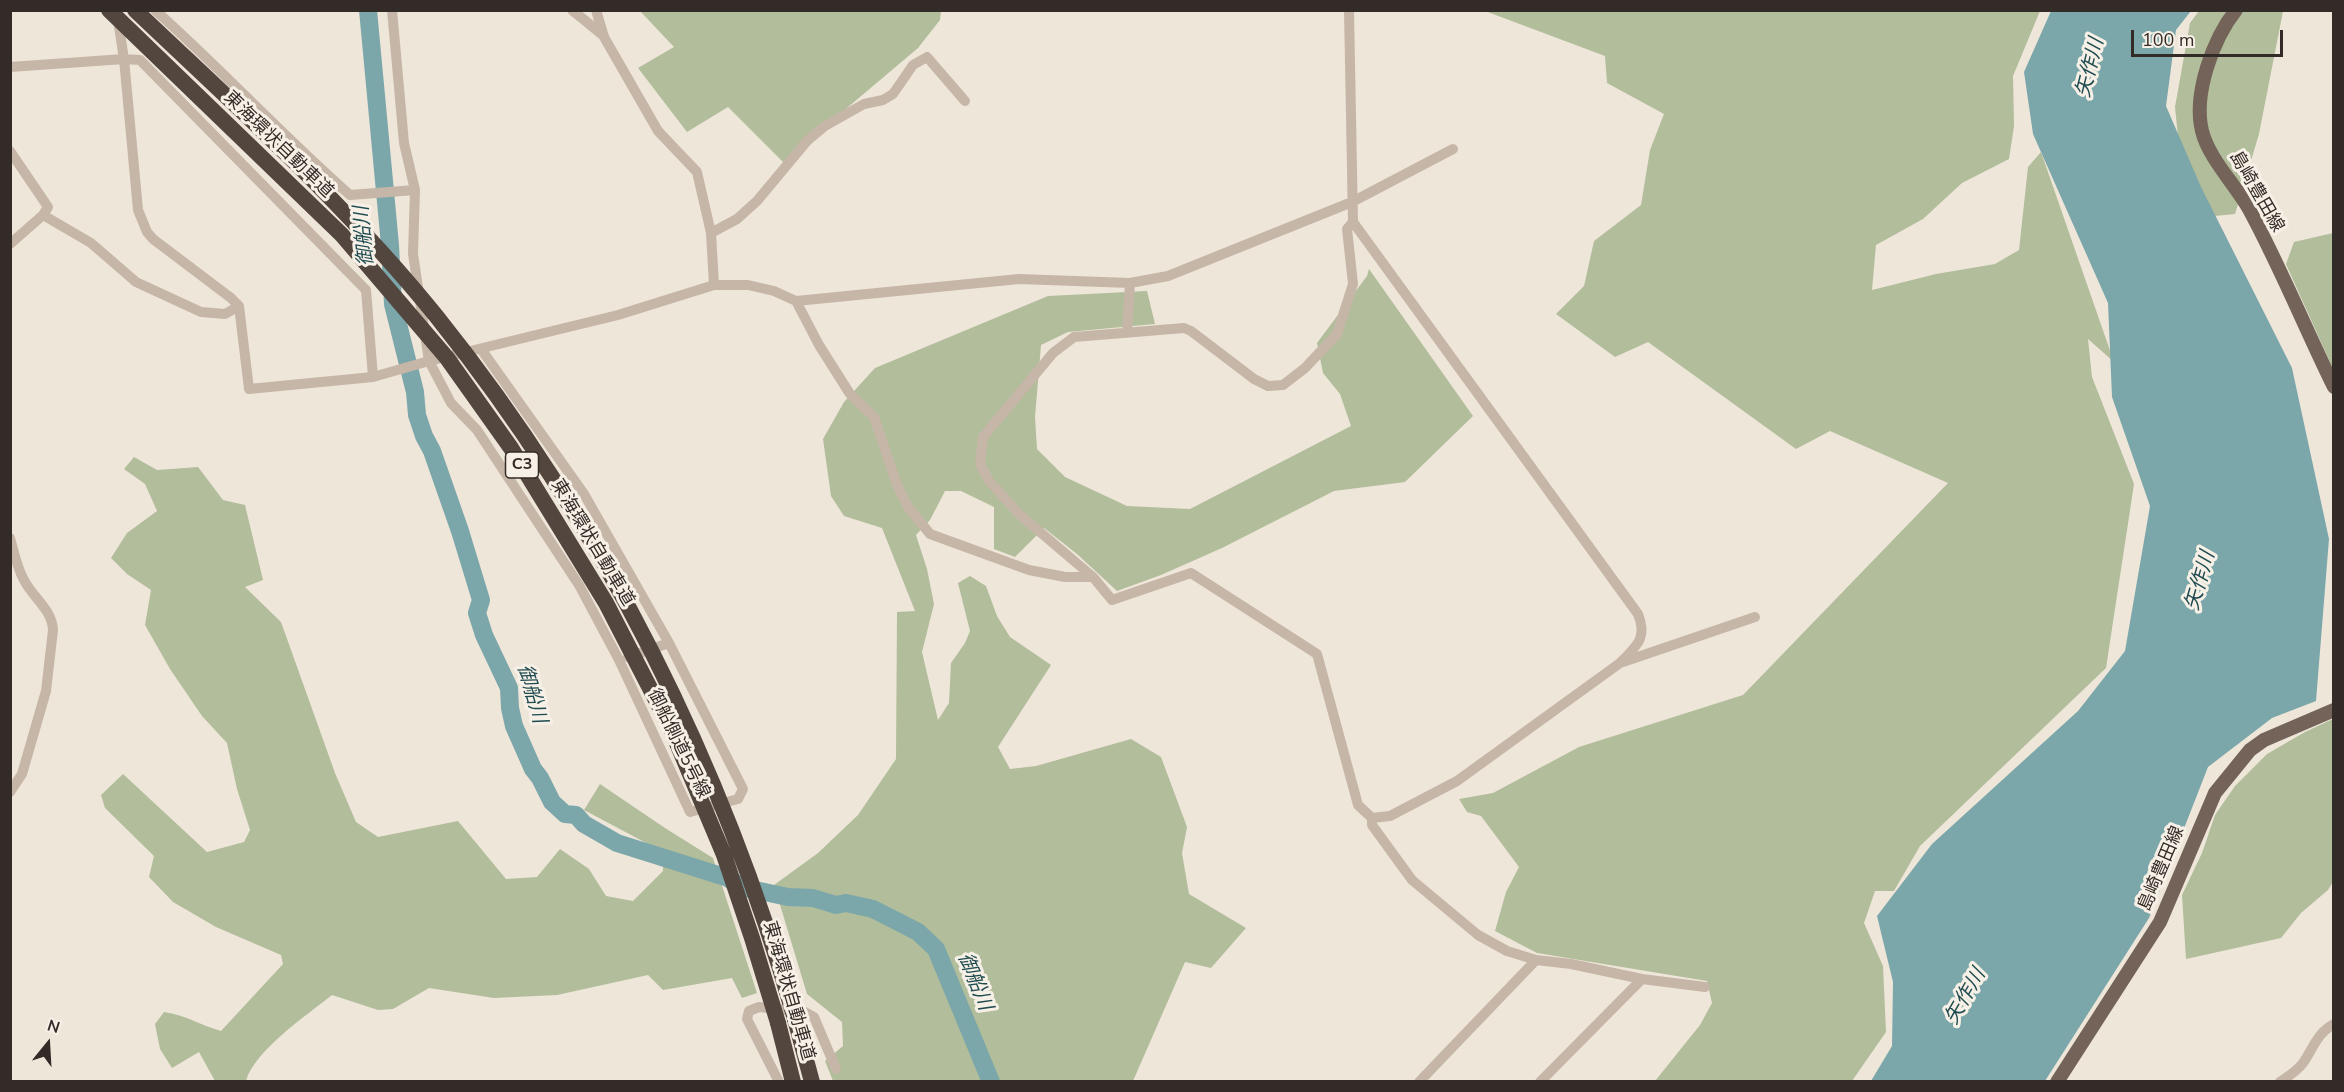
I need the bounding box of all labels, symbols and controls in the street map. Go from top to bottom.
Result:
scale bar [2134,18,2286,56]
text: 100 m [2142,28,2194,52]
water label: 矢作川 [2072,36,2110,100]
street label: 東海環状自動車道 [219,87,337,203]
street label: 島崎豊田線 [2224,148,2288,236]
water label: 御船川 [350,205,380,267]
road number: C3 [506,452,538,478]
street label: 東海環状自動車道 [546,476,638,610]
water label: 矢作川 [2181,549,2221,613]
water label: 御船川 [511,662,551,726]
street label: 御船側道5号線 [642,686,714,802]
street label: 島崎豊田線 [2134,823,2190,915]
street label: 東海環状自動車道 [758,919,818,1063]
water label: 御船川 [952,950,996,1014]
water label: 矢作川 [1941,965,1991,1029]
north arrow [18,1014,78,1074]
text: N [44,1015,63,1039]

